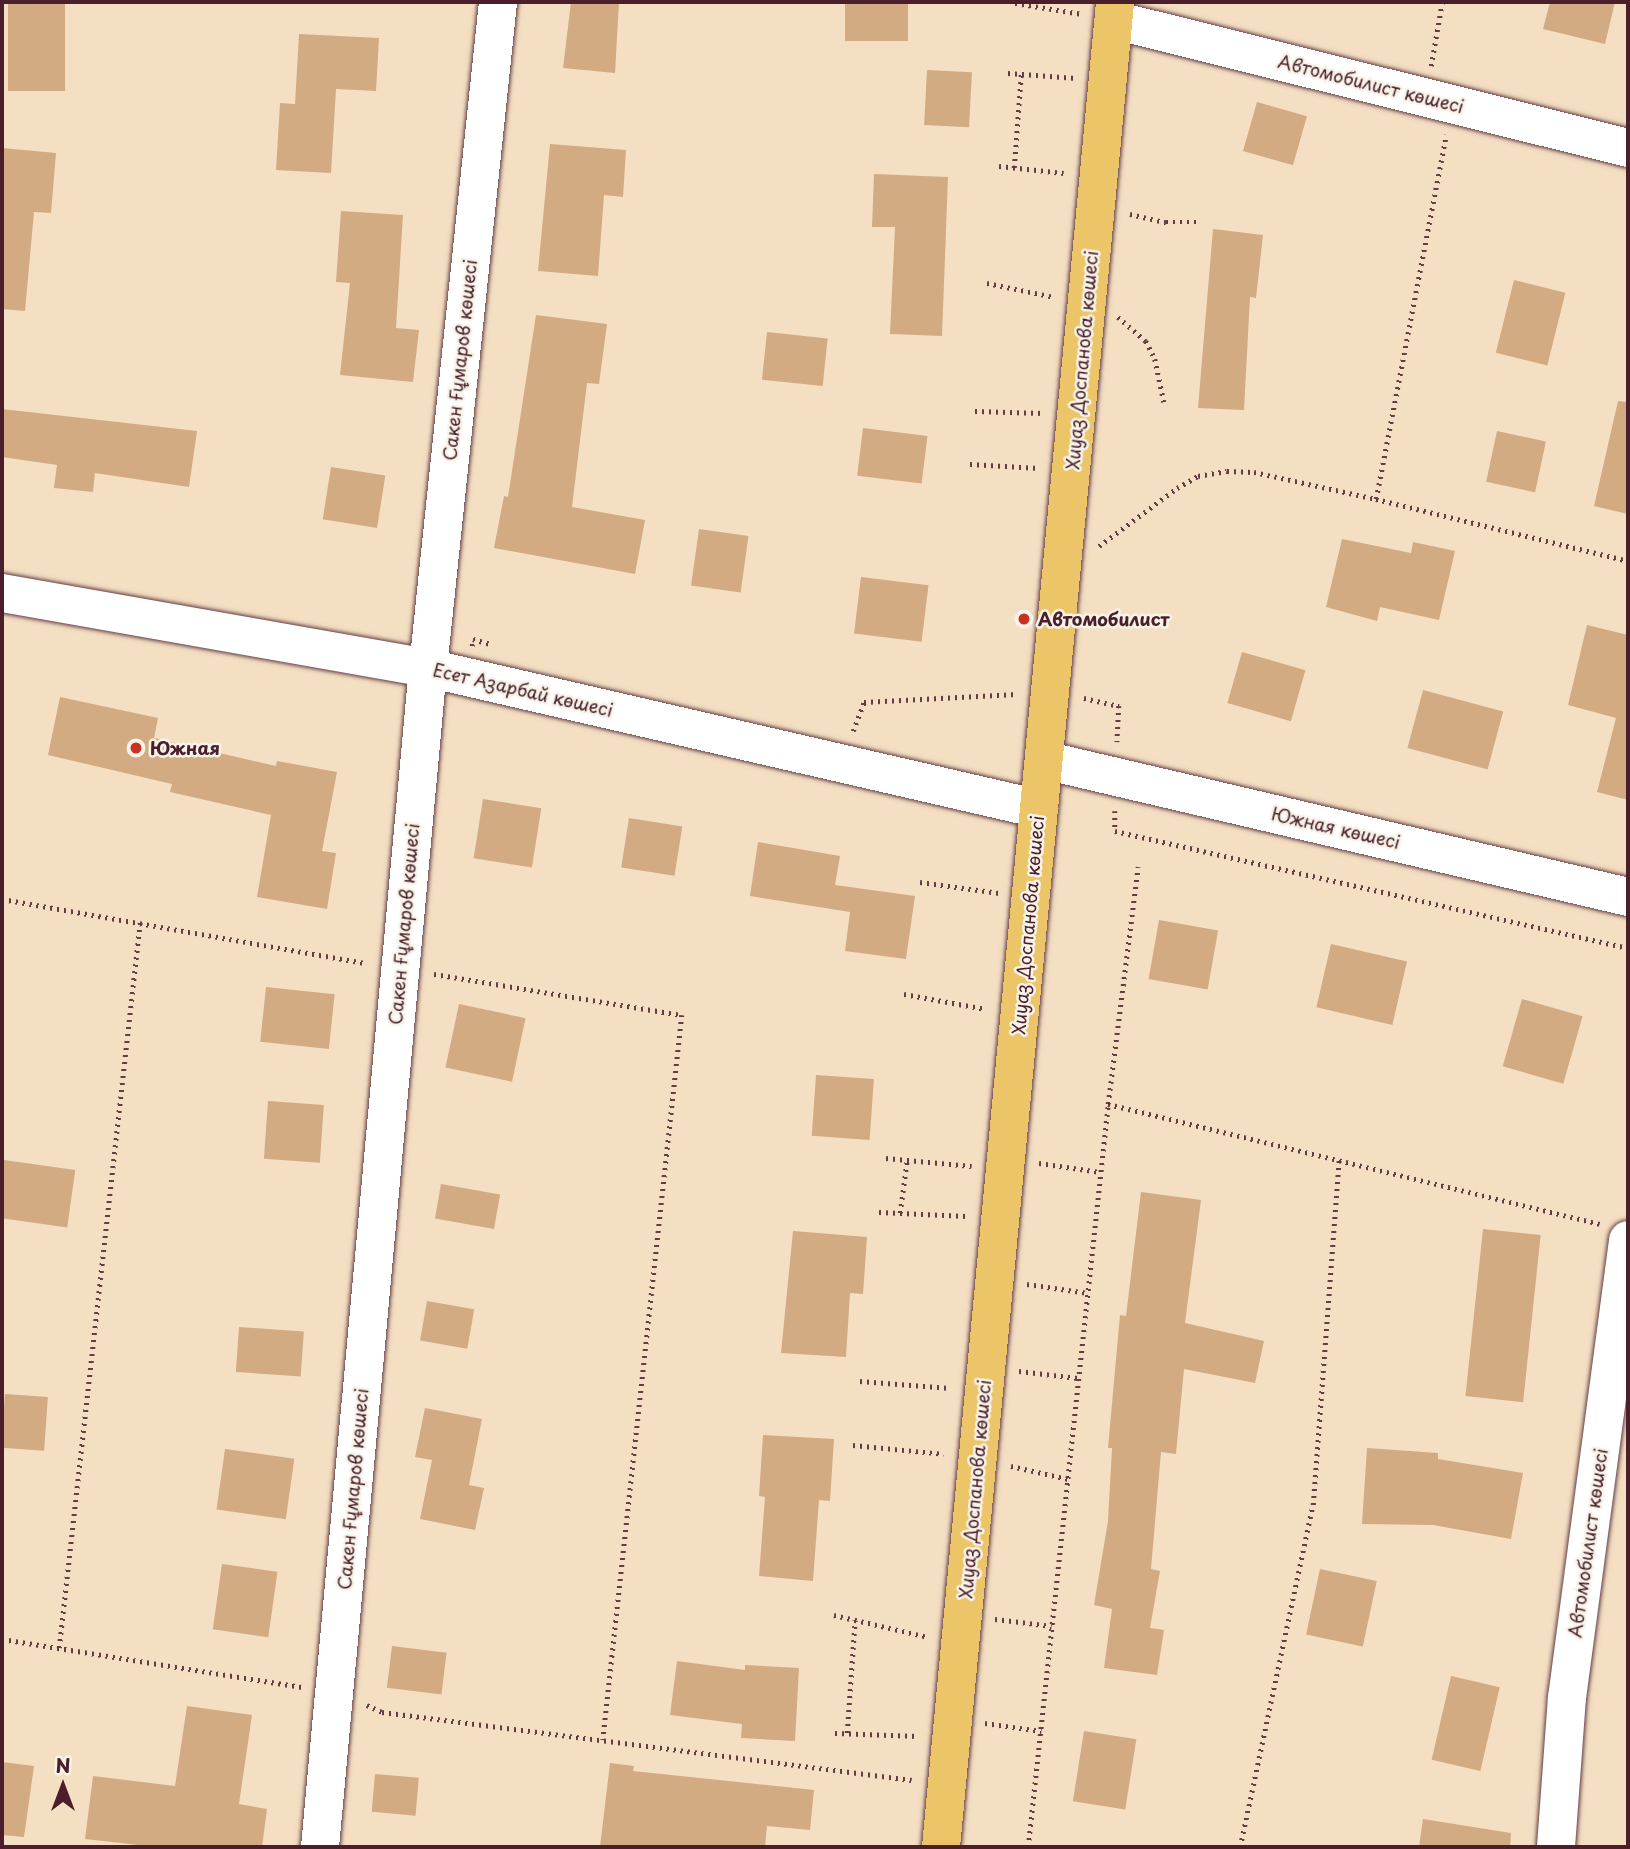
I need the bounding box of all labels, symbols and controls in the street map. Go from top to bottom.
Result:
street label: Автомобилист көшесі [1275,50,1467,118]
street label: Хиуаз Доспанова көшесі [1062,249,1102,471]
street label: Сакен Ғұмаров көшесі [439,258,481,462]
place label: Автомобилист [1038,608,1170,630]
marker: Автомобилист [1016,611,1032,627]
street label: Есет Азарбай көшесі [430,659,616,721]
place label: Южная [150,737,220,759]
marker: Южная [128,740,144,756]
street label: Южная көшесі [1270,803,1402,853]
street label: Хиуаз Доспанова көшесі [1008,814,1048,1036]
street label: Сакен Ғұмаров көшесі [384,822,424,1026]
street label: Хиуаз Доспанова көшесі [955,1378,995,1600]
street label: Сакен Ғұмаров көшесі [333,1387,373,1591]
street label: Автомобилист көшесі [1564,1446,1612,1640]
north arrow [28,1751,98,1821]
text: N [55,1751,71,1779]

